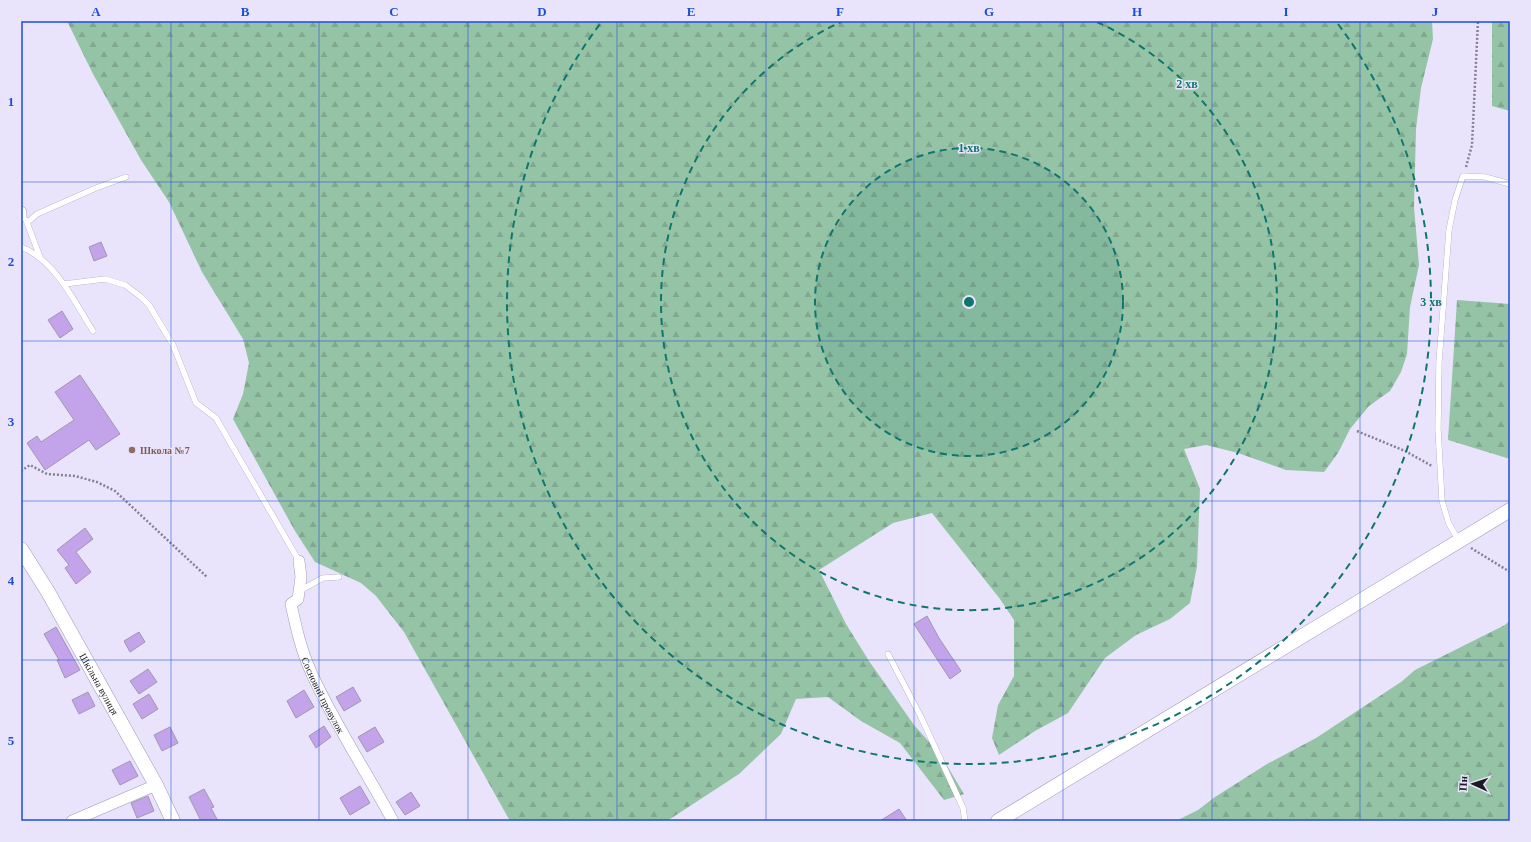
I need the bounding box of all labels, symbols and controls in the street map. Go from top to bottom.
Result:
text: A [91,4,101,19]
text: B [241,4,250,19]
text: C [389,4,399,19]
text: D [537,4,547,19]
text: E [687,4,695,19]
text: F [836,4,844,19]
text: G [984,4,994,19]
text: H [1132,4,1142,19]
text: I [1283,4,1289,19]
text: J [1432,4,1439,19]
text: 2 хв [1176,77,1198,91]
text: 1 [8,94,14,109]
text: 1 хв [958,141,980,155]
text: 2 [8,254,14,269]
centre of rings [962,295,976,309]
text: 3 хв [1420,295,1442,309]
text: 3 [8,414,15,429]
marker: Школа №7 [127,445,137,455]
place label: Школа №7 [140,445,190,456]
text: 4 [8,573,15,588]
street label: Шкільна вулиця [78,651,121,717]
street label: Сосновий провулок [300,655,347,735]
text: 5 [8,733,15,748]
north arrow [1453,764,1493,804]
text: Пн [1457,775,1469,791]

